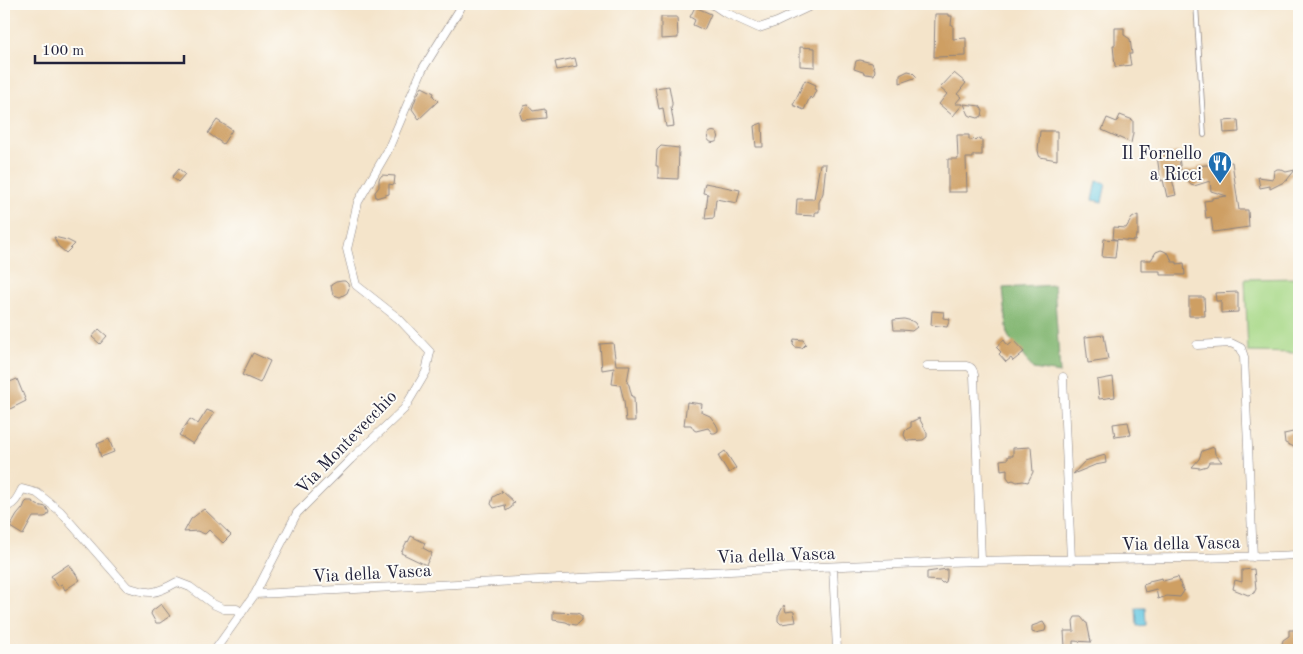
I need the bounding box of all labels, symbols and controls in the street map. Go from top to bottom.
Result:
scale bar [35,32,184,64]
text: 100 m [42,44,84,59]
place label: Il Fornello a Ricci [1121,145,1202,184]
restaurant icon: Il Fornello a Ricci [1207,150,1233,184]
street label: Via Montevecchio [293,387,401,498]
street label: Via della Vasca [1121,534,1241,554]
street label: Via della Vasca [716,545,836,567]
street label: Via della Vasca [312,562,432,586]

